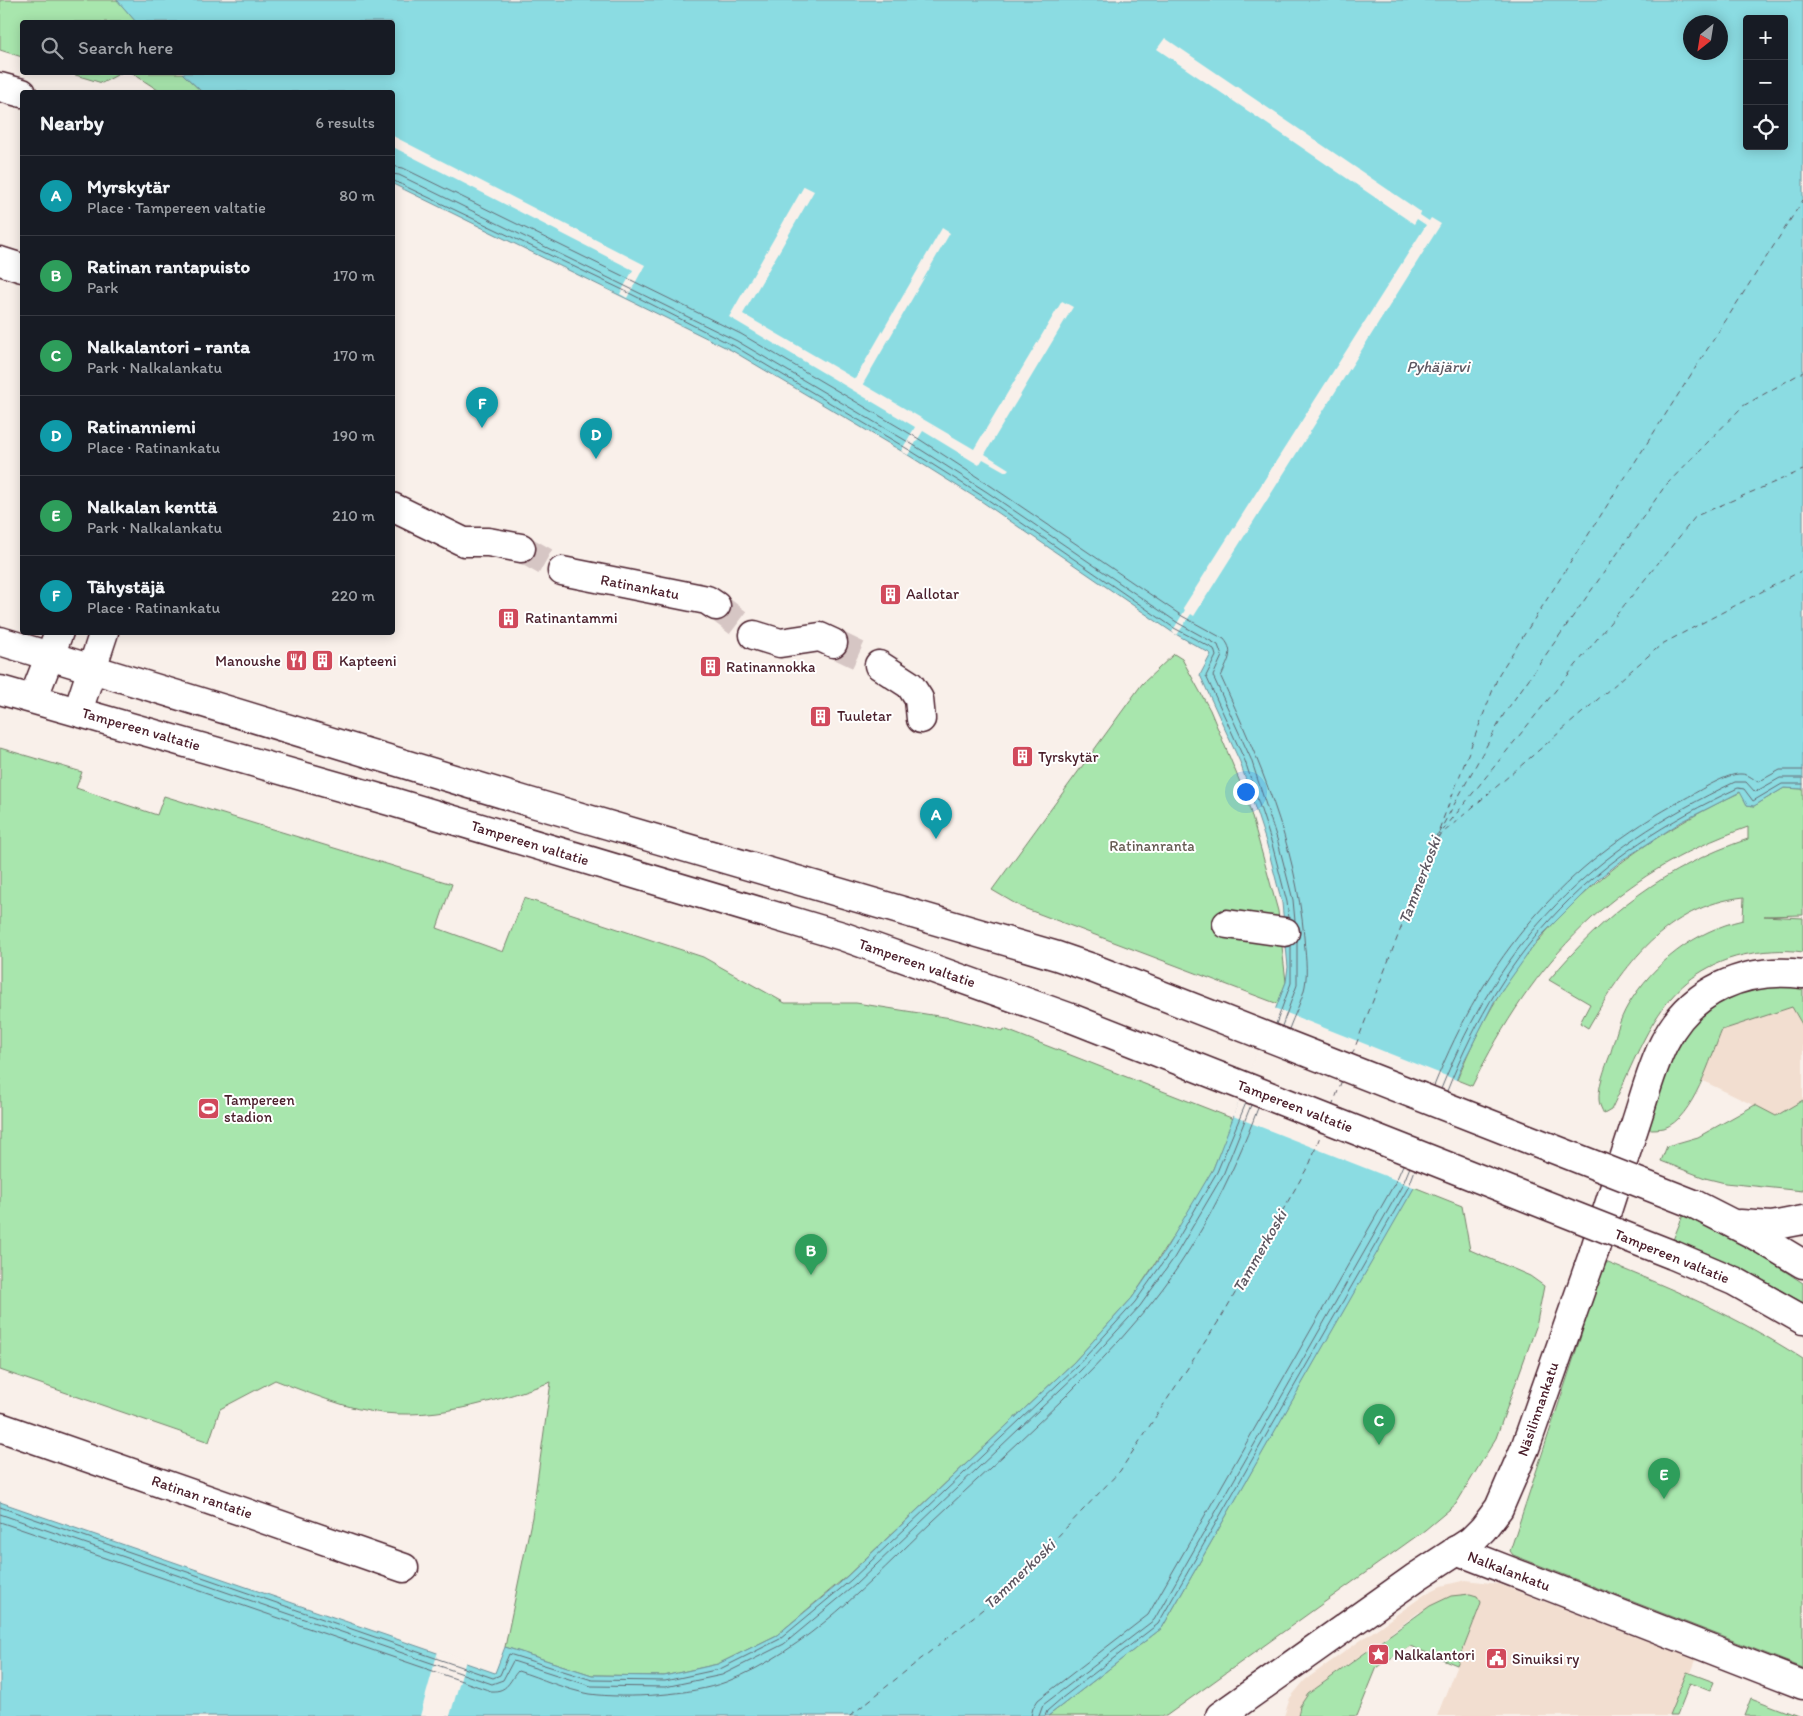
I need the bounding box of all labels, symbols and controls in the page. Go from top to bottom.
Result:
north arrow [1683,15,1728,60]
map controls [1743,15,1788,150]
button: + [1743,15,1788,60]
search box [20,20,395,75]
icon: search [38,34,66,62]
text: Search here [78,36,173,59]
button: − [1743,60,1788,105]
button: locate [1743,105,1788,150]
text: Nearby [40,110,104,135]
text: 6 results [315,113,375,132]
text: Myrskytär [87,175,170,198]
text: A [51,186,61,205]
text: 80 m [339,186,375,205]
text: Place · Tampereen valtatie [87,198,266,217]
text: Ratinan rantapuisto [87,255,250,278]
text: B [51,266,61,285]
text: 170 m [333,266,375,285]
text: Park [87,278,118,297]
text: Nalkalantori - ranta [87,335,250,358]
text: C [51,346,61,365]
text: 170 m [333,346,375,365]
water label: Pyhäjärvi [1406,357,1471,376]
text: Park · Nalkalankatu [87,358,222,377]
pin: F [466,387,498,428]
text: Ratinanniemi [87,415,196,438]
pin: D [580,418,612,459]
text: D [51,426,61,445]
text: 190 m [332,426,375,445]
text: Place · Ratinankatu [87,438,220,457]
text: Nalkalan kenttä [87,495,217,518]
text: E [52,506,60,525]
text: 210 m [332,506,375,525]
text: Park · Nalkalankatu [87,518,222,537]
street label: Ratinankatu [599,571,681,603]
text: Tähystäjä [87,575,165,598]
building icon: Aallotar [878,582,902,606]
place label: Aallotar [906,585,959,603]
text: F [52,586,60,605]
text: 220 m [331,586,375,605]
text: Place · Ratinankatu [87,598,220,617]
building icon: Ratinantammi [497,606,521,630]
place label: Ratinantammi [525,609,618,627]
restaurant icon: Manoushe [285,649,309,673]
building icon: Kapteeni [311,649,335,673]
place label: Manoushe [215,652,281,670]
place label: Kapteeni [339,652,397,670]
building icon: Ratinannokka [698,655,722,679]
place label: Ratinannokka [726,658,816,676]
street label: Tampereen valtatie [80,703,202,755]
building icon: Tuuletar [809,704,833,728]
place label: Tuuletar [837,707,892,725]
building icon: Tyrskytär [1010,745,1034,769]
place label: Tyrskytär [1038,748,1099,766]
your location [1233,779,1259,805]
pin: A [920,798,952,839]
street label: Tampereen valtatie [469,816,591,870]
water label: Tammerkoski [1394,832,1445,926]
park label: Ratinanranta [1109,837,1195,855]
street label: Tampereen valtatie [856,935,978,991]
street label: Tampereen valtatie [1235,1076,1355,1136]
place label: Tampereen stadion [224,1091,295,1126]
sports icon: Tampereen stadion [196,1097,220,1121]
water label: Tammerkoski [1228,1205,1292,1296]
street label: Tampereen valtatie [1612,1225,1732,1287]
pin: B [795,1234,827,1275]
street label: Näsilinnankatu [1513,1359,1563,1459]
pin: C [1363,1404,1395,1445]
pin: E [1648,1458,1680,1499]
street label: Ratinan rantatie [149,1471,255,1523]
water label: Tammerkoski [980,1534,1060,1613]
street label: Nalkalankatu [1465,1547,1553,1595]
place icon: Nalkalantori [1366,1643,1390,1667]
place label: Nalkalantori [1394,1646,1475,1664]
public building icon: Sinuiksi ry [1484,1647,1508,1671]
place label: Sinuiksi ry [1512,1650,1579,1668]

